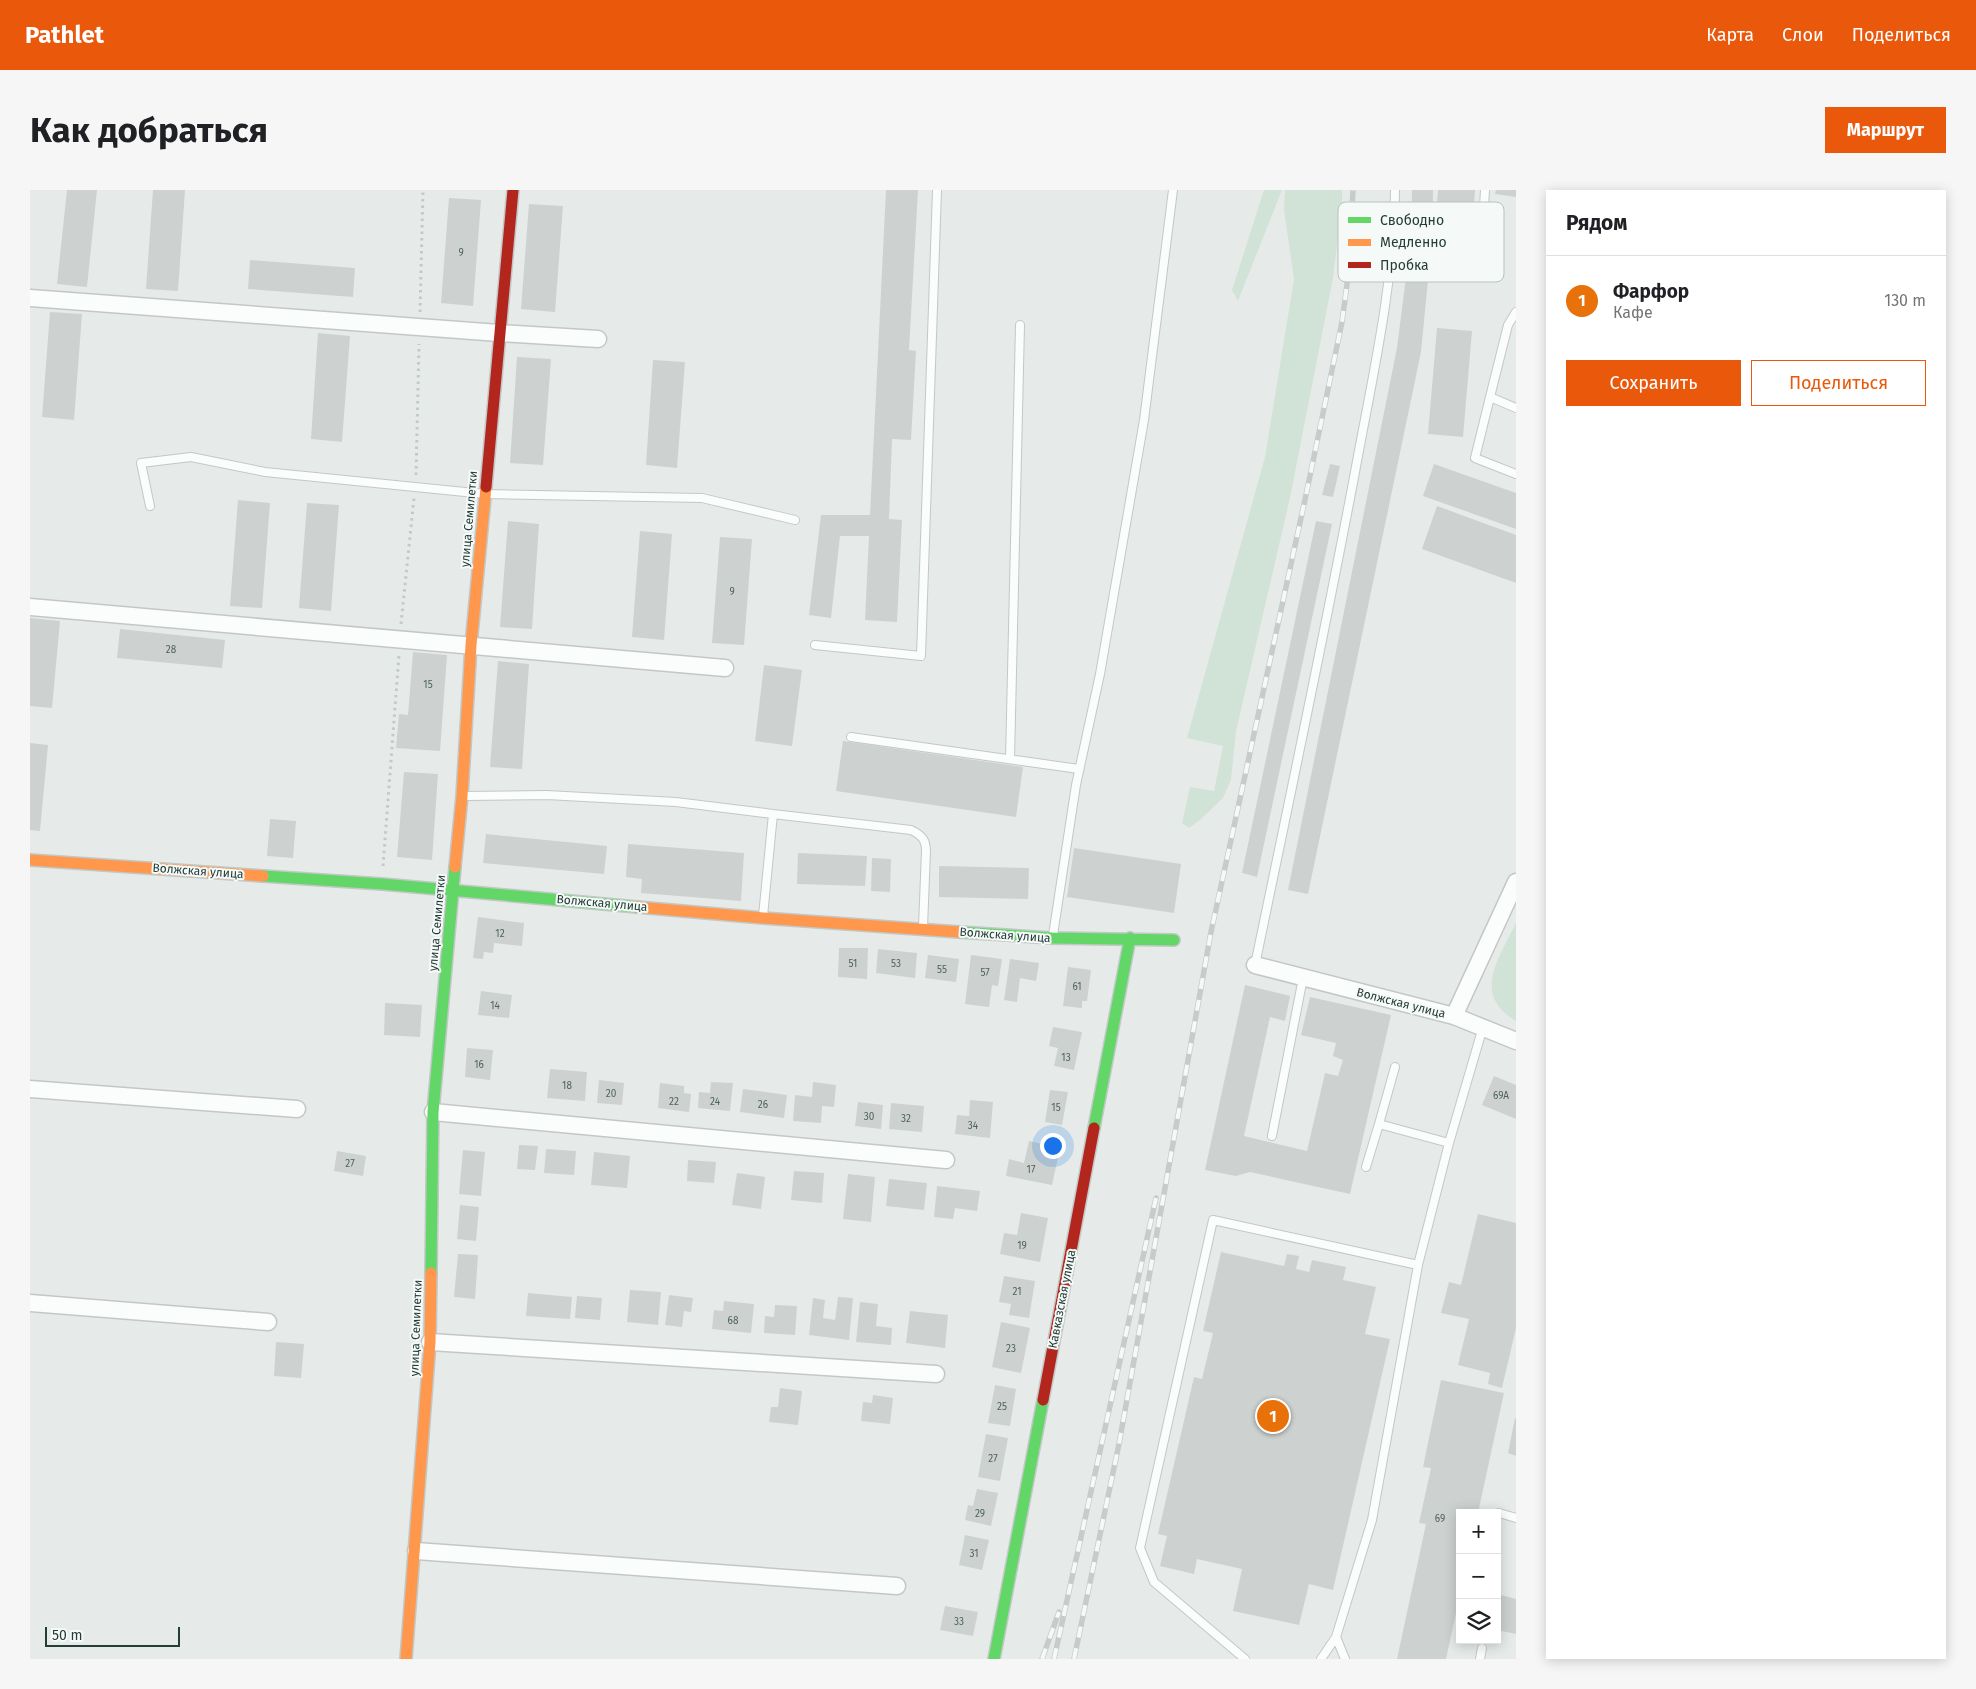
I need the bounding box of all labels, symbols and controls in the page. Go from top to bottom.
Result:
text: Pathlet [25,21,104,49]
text: Карта [1706,24,1754,46]
text: Слои [1782,24,1824,46]
text: Поделиться [1852,24,1951,46]
button: Маршрут [1825,107,1946,153]
text: Как добраться [30,109,268,151]
legend [1338,202,1504,282]
text: Рядом [1566,210,1627,236]
text: Свободно [1380,212,1444,229]
text: Медленно [1380,234,1447,251]
house number: 9 [458,247,464,259]
text: Пробка [1380,257,1429,274]
text: Фарфор [1613,280,1689,303]
text: 1 [1578,291,1586,310]
text: 130 m [1884,291,1926,310]
text: Кафе [1613,303,1653,322]
button: Сохранить [1566,360,1741,406]
button: Поделиться [1751,360,1926,406]
street label: улица Семилетки [458,470,480,568]
house number: 9 [729,586,735,598]
house number: 28 [166,644,177,656]
house number: 15 [423,679,433,691]
street label: Волжская улица [152,861,244,881]
street label: улица Семилетки [426,874,448,972]
street label: Волжская улица [556,892,648,914]
street label: Волжская улица [959,925,1051,945]
house number: 12 [495,928,505,940]
house number: 51 [849,958,857,970]
house number: 53 [891,958,901,970]
house number: 55 [937,964,947,976]
house number: 57 [980,967,990,979]
house number: 61 [1072,981,1082,993]
street label: Волжская улица [1355,985,1447,1021]
house number: 14 [490,1000,501,1012]
house number: 13 [1061,1052,1071,1064]
house number: 16 [474,1059,484,1071]
house number: 18 [562,1080,572,1092]
house number: 20 [606,1088,617,1100]
house number: 69А [1493,1090,1509,1102]
house number: 22 [669,1096,679,1108]
house number: 24 [710,1096,721,1108]
house number: 26 [758,1099,768,1111]
house number: 15 [1051,1102,1061,1114]
house number: 30 [864,1111,875,1123]
house number: 32 [901,1113,911,1125]
house number: 34 [968,1120,979,1132]
your location [1040,1133,1066,1159]
house number: 27 [345,1158,355,1170]
house number: 17 [1027,1164,1036,1176]
house number: 19 [1017,1240,1027,1252]
street label: Кавказская улица [1046,1248,1078,1350]
street label: улица Семилетки [407,1279,425,1377]
house number: 21 [1012,1286,1022,1298]
house number: 68 [728,1315,739,1327]
house number: 23 [1006,1343,1016,1355]
pin: 1 [1257,1397,1289,1435]
house number: 25 [997,1401,1007,1413]
house number: 27 [988,1453,998,1465]
house number: 29 [975,1508,985,1520]
map controls [1456,1509,1501,1644]
button: + [1456,1509,1501,1554]
house number: 69 [1435,1513,1445,1525]
house number: 31 [969,1548,979,1560]
button: − [1456,1554,1501,1599]
button: layers [1456,1599,1501,1644]
house number: 33 [954,1616,964,1628]
scale bar [45,1624,180,1647]
text: 50 m [52,1627,83,1644]

